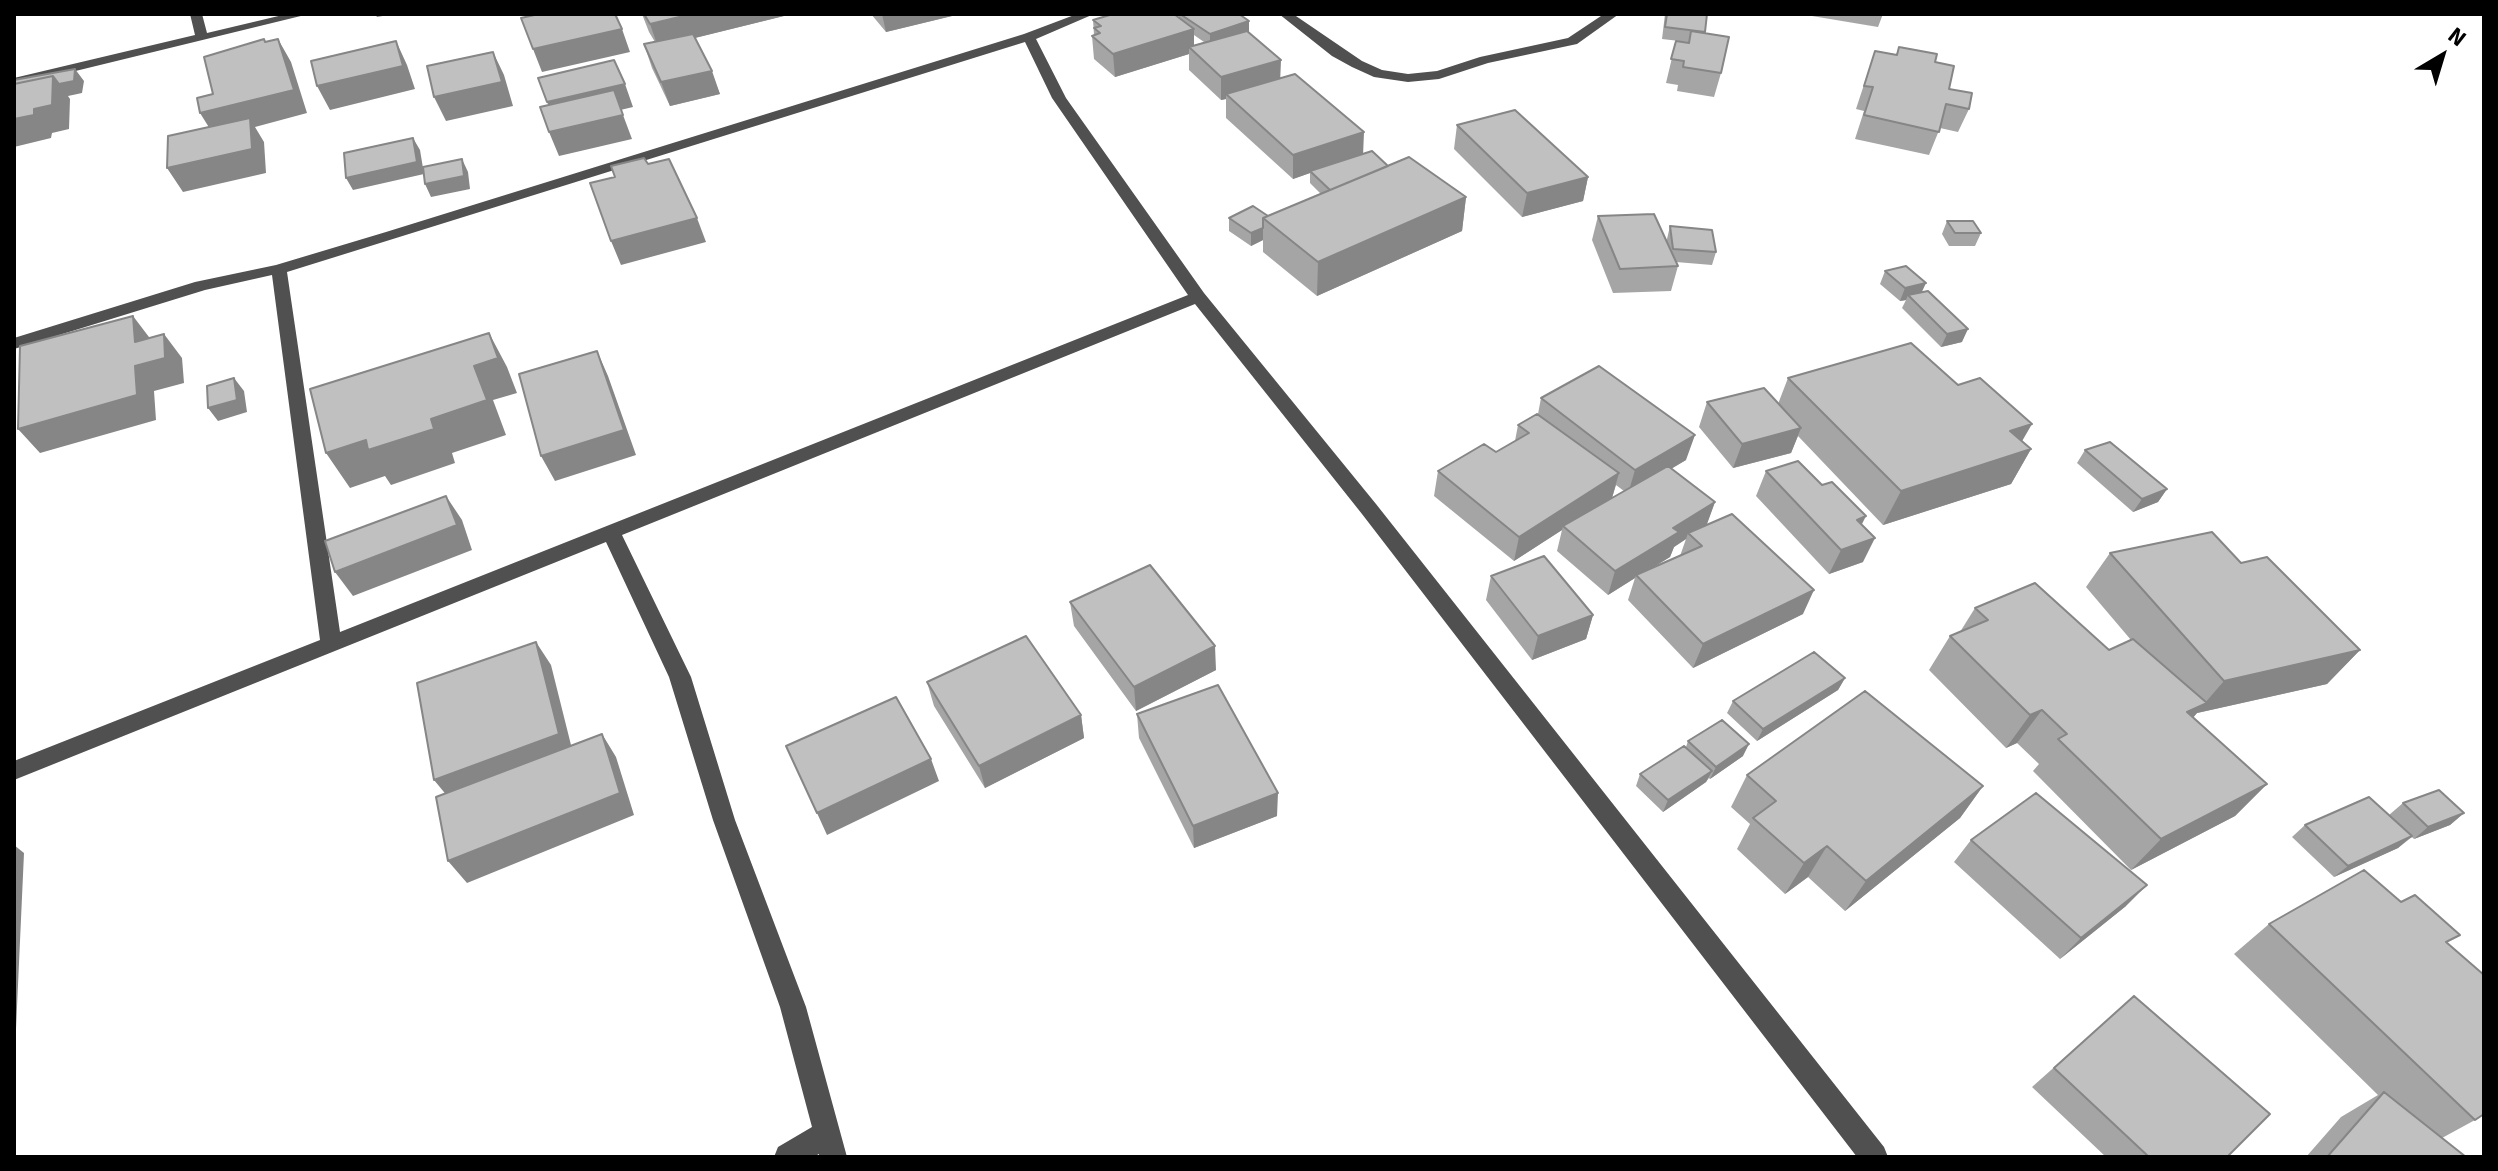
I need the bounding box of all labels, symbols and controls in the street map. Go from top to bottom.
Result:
north arrow [2402,16,2482,96]
text: N [2443,21,2471,52]

